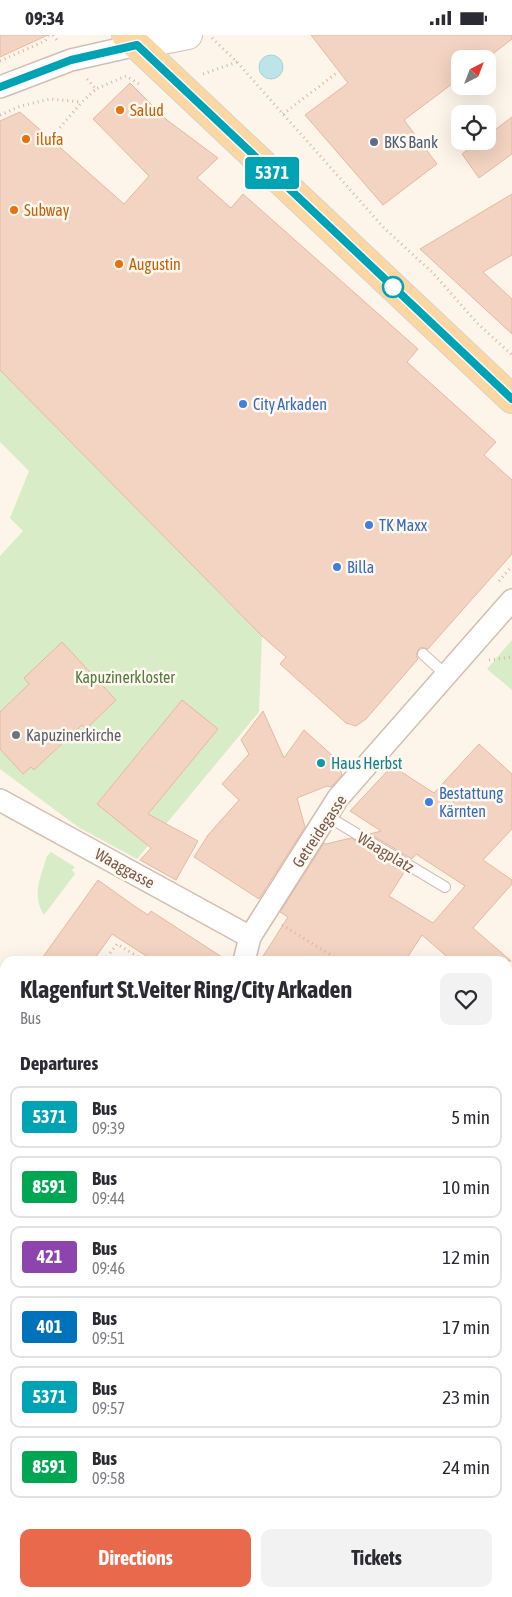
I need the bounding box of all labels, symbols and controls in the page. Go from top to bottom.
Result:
text: 09:34 [25,7,64,29]
north arrow [451,50,496,95]
map controls [451,50,496,150]
place label: Salud [130,101,164,119]
marker: Salud [114,104,126,116]
button: locate [451,105,496,150]
place label: ilufa [36,130,64,148]
marker: ilufa [20,133,32,145]
place label: BKS Bank [384,133,438,151]
marker: BKS Bank [368,136,380,148]
line badge: 5371 [237,157,307,189]
text: 5371 [255,162,289,183]
place label: Subway [24,201,70,220]
marker: Subway [8,204,20,216]
place label: Augustin [129,255,181,274]
marker: Augustin [113,258,125,270]
unlabelled marker [382,276,404,298]
place label: City Arkaden [253,395,327,414]
marker: City Arkaden [237,398,249,410]
place label: TK Maxx [379,516,428,534]
marker: TK Maxx [363,519,375,531]
place label: Billa [347,558,374,576]
marker: Billa [331,561,343,573]
park label: Kapuzinerkloster [75,668,175,687]
place label: Kapuzinerkirche [26,726,121,745]
marker: Kapuzinerkirche [10,729,22,741]
place label: Haus Herbst [331,754,403,772]
marker: Haus Herbst [315,757,327,769]
place label: Bestattung Kärnten [439,784,503,820]
street label: Getreidegasse [288,791,351,871]
marker: Bestattung Kärnten [423,796,435,808]
street label: Waagplatz [354,828,418,877]
street label: Waaggasse [92,844,158,893]
button: heart [440,973,492,1025]
text: Klagenfurt St.Veiter Ring/City Arkaden [20,976,352,1003]
text: Bus [20,1009,41,1027]
text: Departures [20,1052,98,1074]
text: Bus [92,1097,117,1119]
text: 5371 [33,1106,66,1127]
text: 5 min [451,1106,490,1128]
text: 09:39 [92,1119,125,1137]
text: Bus [92,1167,117,1189]
text: 8591 [33,1176,66,1197]
text: 10 min [442,1176,490,1198]
text: 09:44 [92,1189,125,1207]
text: Bus [92,1237,117,1259]
text: 421 [37,1246,62,1267]
text: 12 min [442,1246,490,1268]
text: 09:46 [92,1259,125,1277]
text: Bus [92,1307,117,1329]
text: 401 [37,1316,62,1337]
text: 17 min [442,1316,490,1338]
text: 09:51 [92,1329,125,1347]
text: Bus [92,1377,117,1399]
text: 5371 [33,1386,66,1407]
text: 23 min [442,1386,490,1408]
text: 09:57 [92,1399,125,1417]
text: Bus [92,1447,117,1469]
text: 8591 [33,1456,66,1477]
text: 24 min [442,1456,490,1478]
text: 09:58 [92,1469,125,1487]
button: Directions [20,1529,251,1587]
button: Tickets [261,1529,492,1587]

